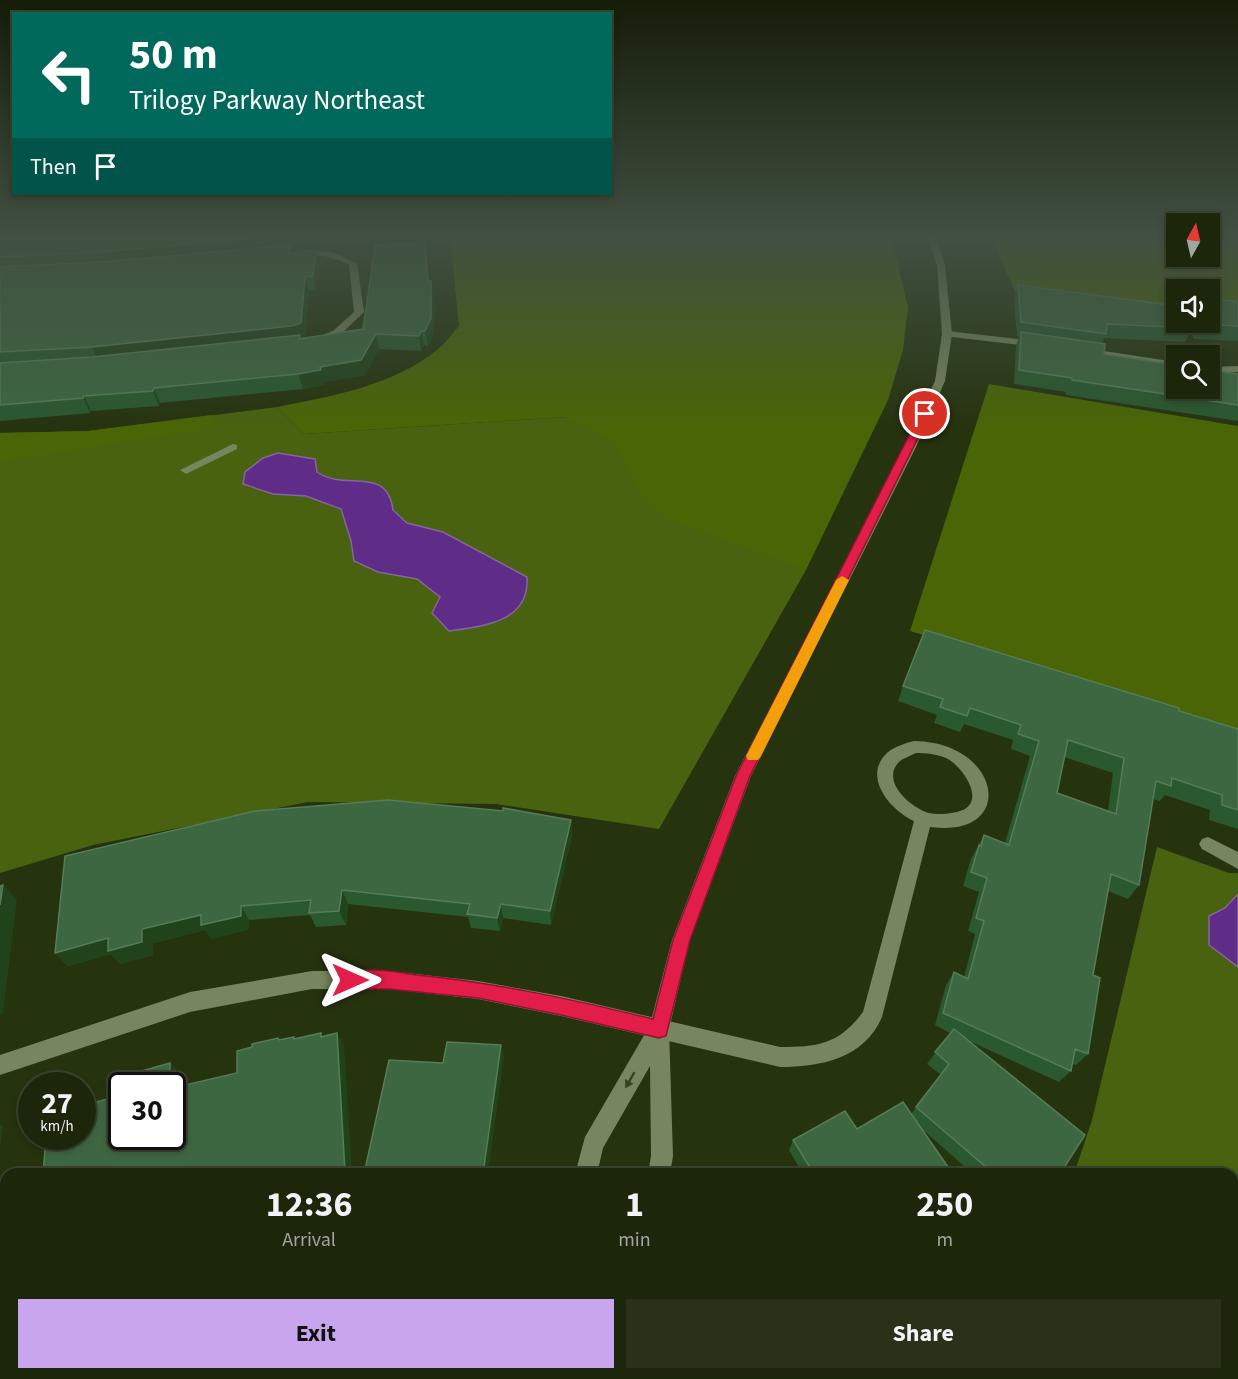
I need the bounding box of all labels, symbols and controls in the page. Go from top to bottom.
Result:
text: 50 m [129,25,218,85]
icon: left [30,36,108,114]
text: Trilogy Parkway Northeast [129,81,425,120]
icon: arrive [89,150,122,183]
text: Then [30,151,77,183]
north arrow [1166,213,1220,267]
map controls [1166,213,1220,399]
button: sound [1166,279,1220,333]
button: search [1166,345,1220,399]
pin [899,388,950,439]
icon: arrive [908,397,941,430]
position arrow [318,948,382,1012]
speed limit sign: 30 [108,1072,186,1150]
one-way arrow [625,1072,635,1089]
text: 27 [41,1082,73,1125]
text: km/h [40,1116,74,1137]
text: 12:36 [266,1179,353,1230]
text: 1 [625,1179,644,1230]
text: 250 [916,1179,973,1230]
text: Arrival [282,1226,336,1254]
text: min [618,1226,651,1254]
text: m [936,1226,953,1254]
button: Exit [18,1299,614,1368]
button: Share [626,1299,1221,1368]

